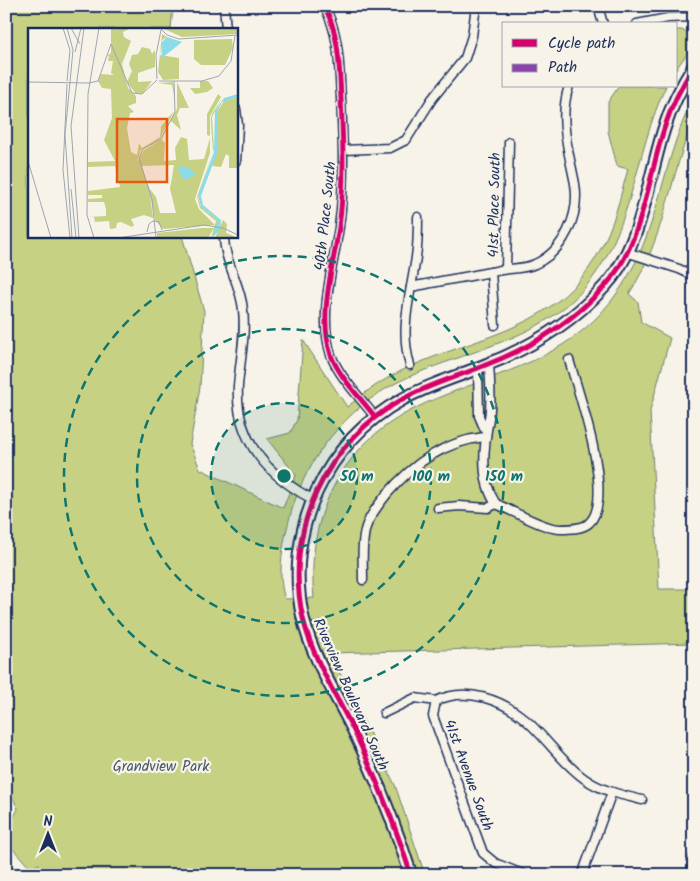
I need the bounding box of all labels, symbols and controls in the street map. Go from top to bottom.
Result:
legend [502,22,678,88]
inset map [28,28,238,238]
text: Cycle path [548,32,615,56]
text: Path [548,56,577,80]
street label: 41st Place South [482,152,508,258]
street label: 40th Place South [308,160,344,272]
text: 50 m [339,465,374,489]
text: 100 m [412,465,450,489]
text: 150 m [485,465,523,489]
centre of rings [275,467,293,485]
street label: Riverview Boulevard South [306,614,395,775]
street label: 41st Avenue South [437,716,499,835]
park label: Grandview Park [113,755,210,779]
north arrow [22,808,72,858]
text: N [44,811,53,833]

